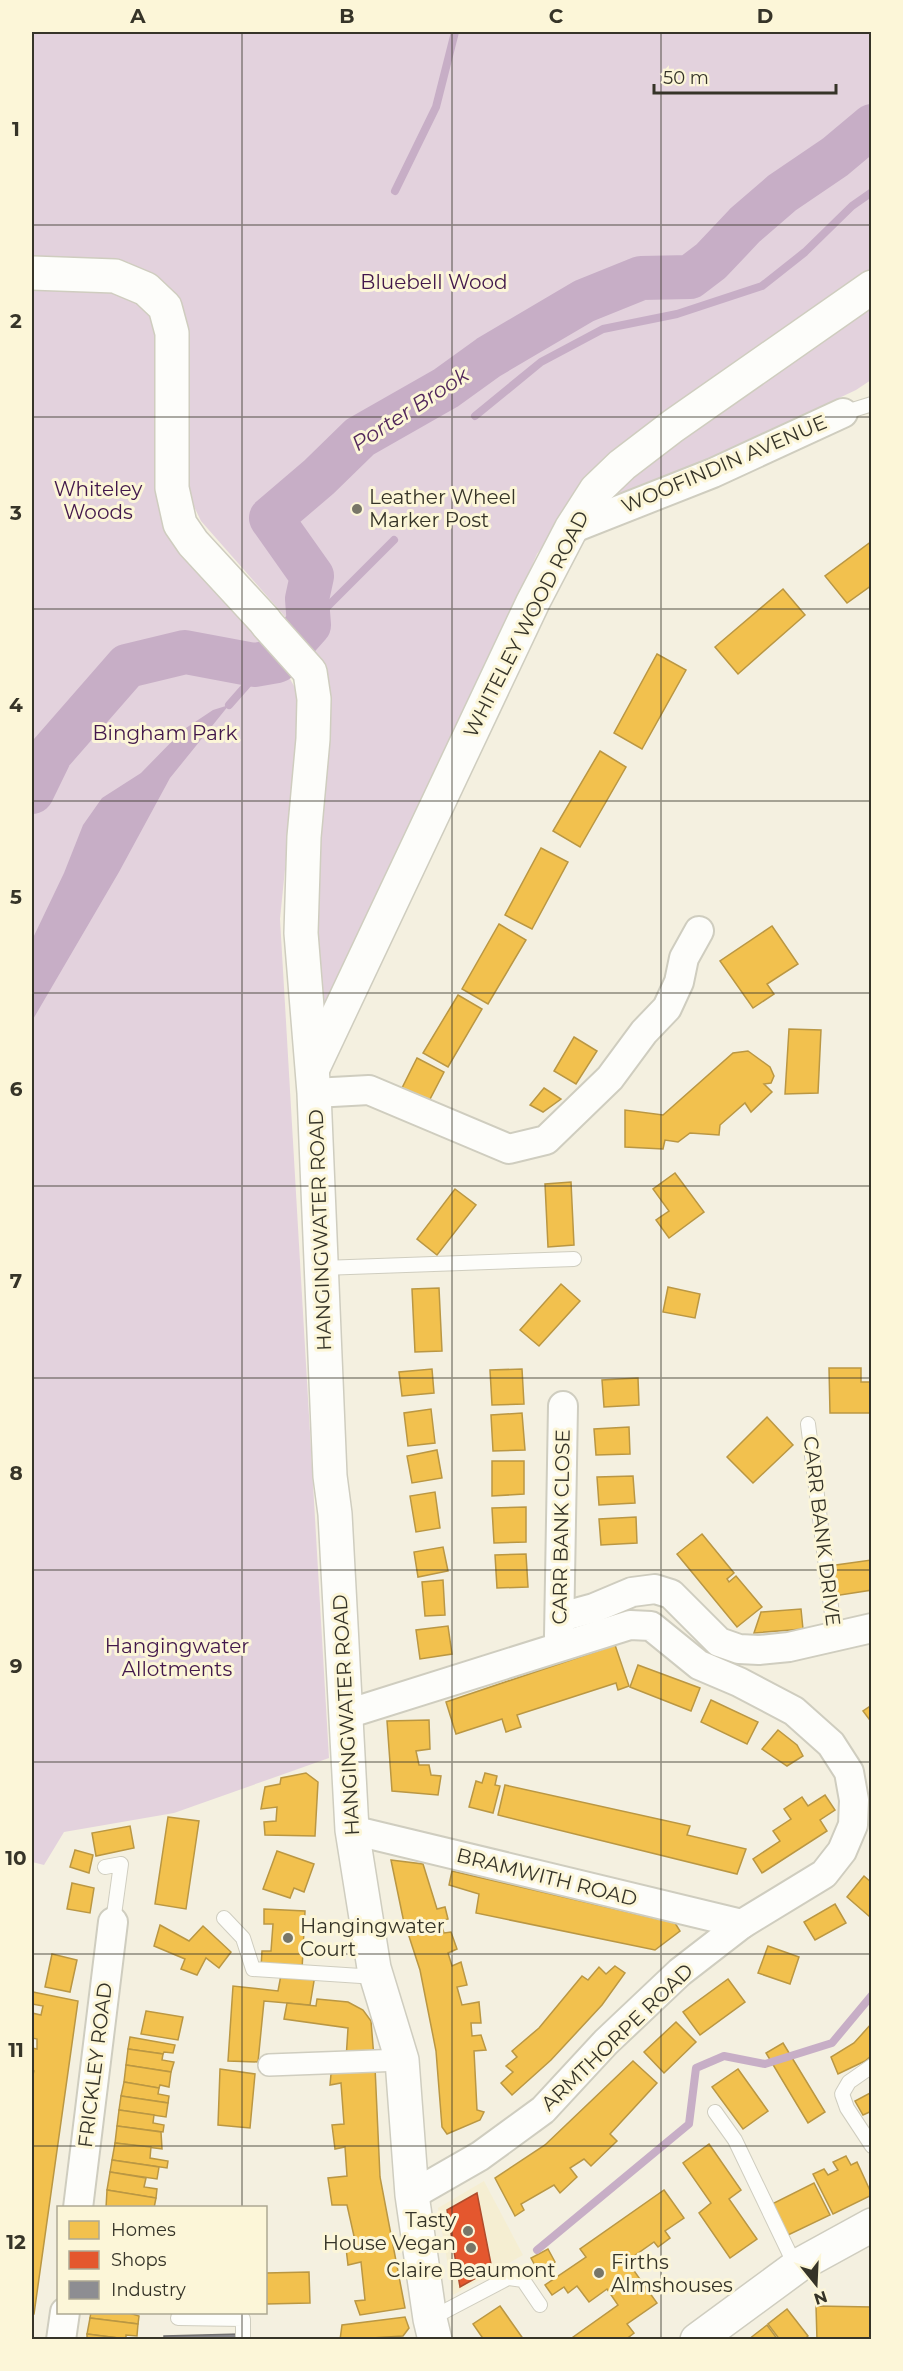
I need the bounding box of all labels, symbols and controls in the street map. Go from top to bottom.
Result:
text: A [129,4,146,28]
text: B [339,4,355,28]
text: C [549,4,564,28]
text: D [757,4,773,28]
scale bar [654,57,836,95]
text: 50 m [663,67,709,89]
text: 1 [12,117,20,141]
park label: Bluebell Wood [360,270,508,294]
text: 2 [10,309,22,333]
water label: Porter Brook [347,361,474,456]
street label: WOOFINDIN AVENUE [618,410,830,518]
park label: Whiteley Woods [54,477,142,524]
place label: Leather Wheel Marker Post [369,485,516,532]
text: 3 [9,501,22,525]
marker: Leather Wheel Marker Post [350,502,364,516]
street label: WHITELEY WOOD ROAD [458,507,594,741]
text: 4 [9,693,23,717]
park label: Bingham Park [92,721,238,745]
text: 5 [10,885,22,909]
text: 6 [10,1077,23,1101]
street label: HANGINGWATER ROAD [304,1109,336,1351]
text: 7 [10,1269,22,1293]
street label: CARR BANK CLOSE [547,1429,575,1625]
street label: CARR BANK DRIVE [798,1435,846,1627]
text: 8 [9,1461,23,1485]
street label: HANGINGWATER ROAD [328,1594,364,1836]
park label: Hangingwater Allotments [105,1634,249,1681]
text: 9 [10,1654,22,1678]
street label: BRAMWITH ROAD [454,1843,640,1911]
text: 10 [5,1846,27,1870]
place label: Hangingwater Court [300,1914,445,1961]
marker: Hangingwater Court [281,1931,295,1945]
street label: ARMTHORPE ROAD [536,1958,698,2116]
street label: FRICKLEY ROAD [73,1981,117,2149]
text: 11 [8,2038,24,2062]
legend [57,2206,267,2314]
place label: Tasty House Vegan [323,2208,456,2255]
text: Homes [111,2219,176,2241]
marker: Tasty House Vegan [461,2224,475,2238]
text: 12 [6,2230,26,2254]
marker: Claire Beaumont [464,2241,478,2255]
text: Shops [111,2249,167,2271]
place label: Firths Almshouses [611,2250,733,2297]
north arrow [786,2254,846,2314]
place label: Claire Beaumont [386,2258,556,2282]
marker: Firths Almshouses [592,2266,606,2280]
text: Industry [111,2279,186,2301]
text: N [811,2287,830,2309]

